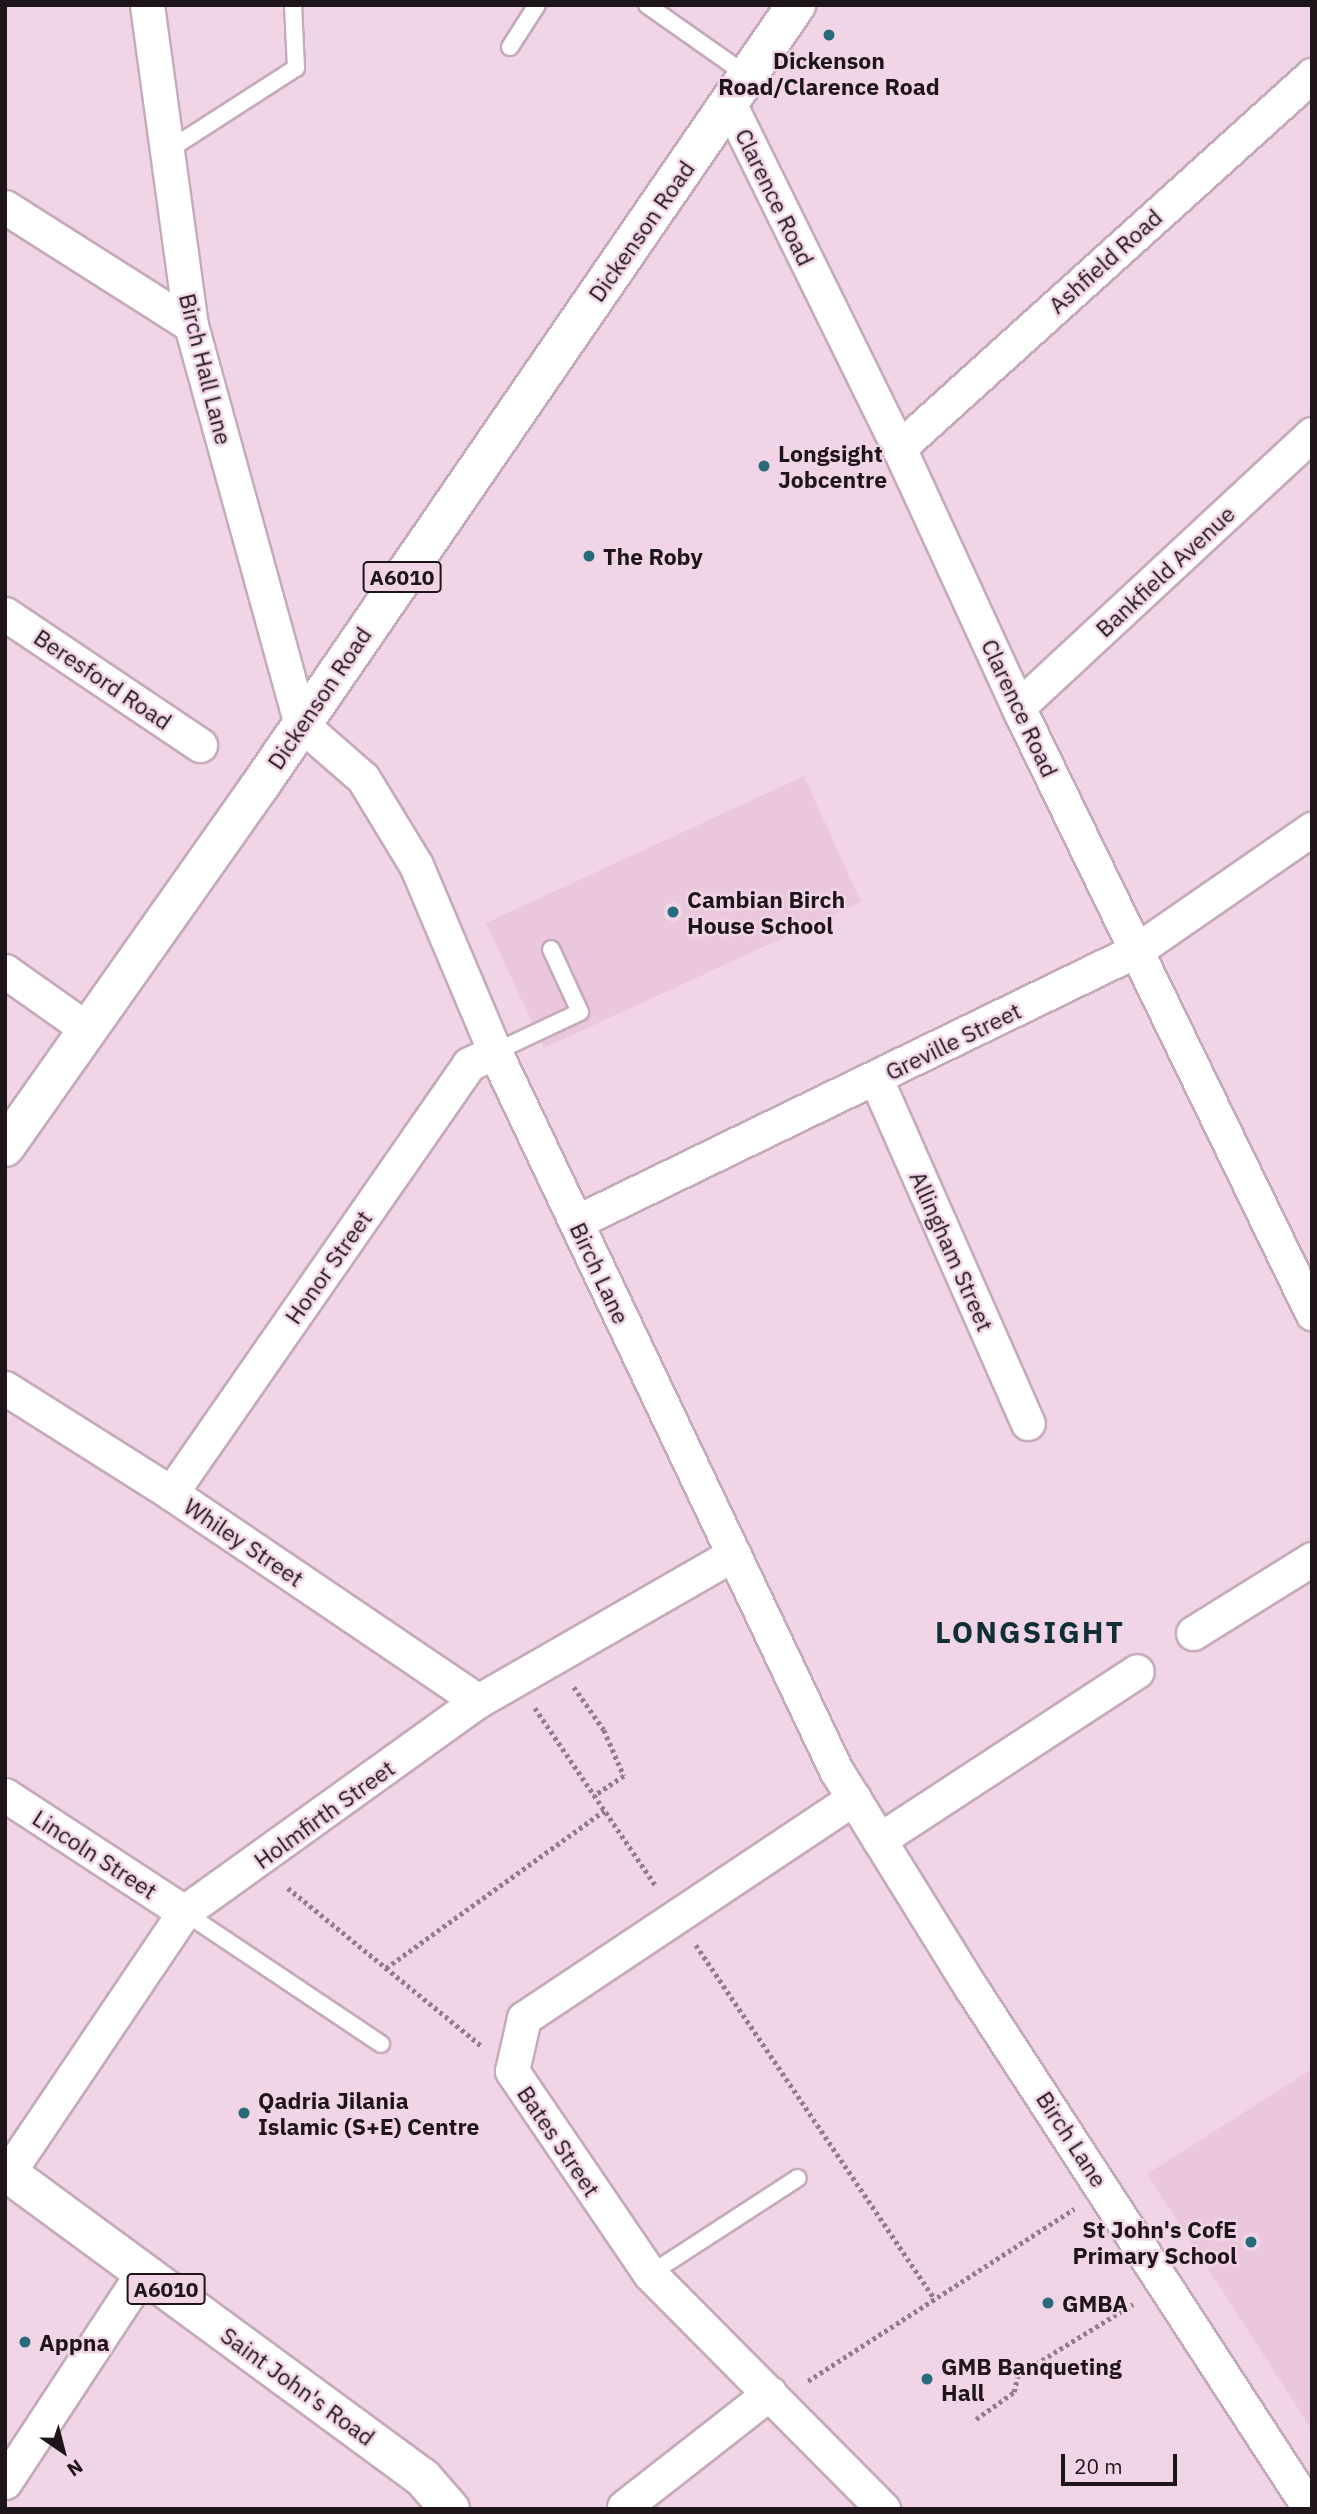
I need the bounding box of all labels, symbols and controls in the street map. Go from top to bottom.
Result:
marker: Dickenson Road/Clarence Road [821,27,837,43]
place label: Dickenson Road/Clarence Road [718,46,940,100]
street label: Clarence Road [730,124,820,270]
street label: Dickenson Road [582,155,700,307]
street label: Ashfield Road [1043,203,1167,319]
street label: Birch Hall Lane [174,290,238,448]
place label: Longsight Jobcentre [778,439,887,493]
marker: Longsight Jobcentre [756,458,772,474]
street label: Bankfield Avenue [1090,500,1240,642]
place label: The Roby [603,542,703,570]
marker: The Roby [581,548,597,564]
road number: A6010 [362,560,442,594]
street label: Dickenson Road [261,622,377,774]
street label: Beresford Road [29,623,177,735]
street label: Clarence Road [976,635,1064,781]
place label: Cambian Birch House School [687,885,845,939]
marker: Cambian Birch House School [665,904,681,920]
street label: Greville Street [881,996,1025,1086]
street label: Allingham Street [904,1167,1000,1335]
street label: Honor Street [279,1205,377,1329]
street label: Birch Lane [565,1218,635,1328]
street label: Whiley Street [179,1492,309,1592]
district label: LONGSIGHT [936,1614,1124,1650]
street label: Holmfirth Street [248,1754,400,1874]
street label: Lincoln Street [28,1804,162,1904]
street label: Bates Street [512,2080,606,2202]
place label: Qadria Jilania Islamic (S+E) Centre [258,2086,480,2140]
street label: Birch Lane [1031,2086,1113,2192]
marker: Qadria Jilania Islamic (S+E) Centre [236,2105,252,2121]
place label: St John's CofE Primary School [1073,2215,1237,2269]
marker: St John's CofE Primary School [1243,2234,1259,2250]
road number: A6010 [126,2272,206,2306]
place label: GMBA [1062,2289,1128,2317]
marker: GMBA [1040,2295,1056,2311]
street label: Saint John's Road [216,2321,380,2451]
place label: Appna [39,2328,110,2356]
marker: Appna [17,2334,33,2350]
place label: GMB Banqueting Hall [941,2352,1122,2406]
marker: GMB Banqueting Hall [919,2371,935,2387]
north arrow [28,2416,98,2486]
scale bar [1065,2440,1180,2484]
text: 20 m [1074,2452,1123,2480]
text: N [63,2454,88,2482]

